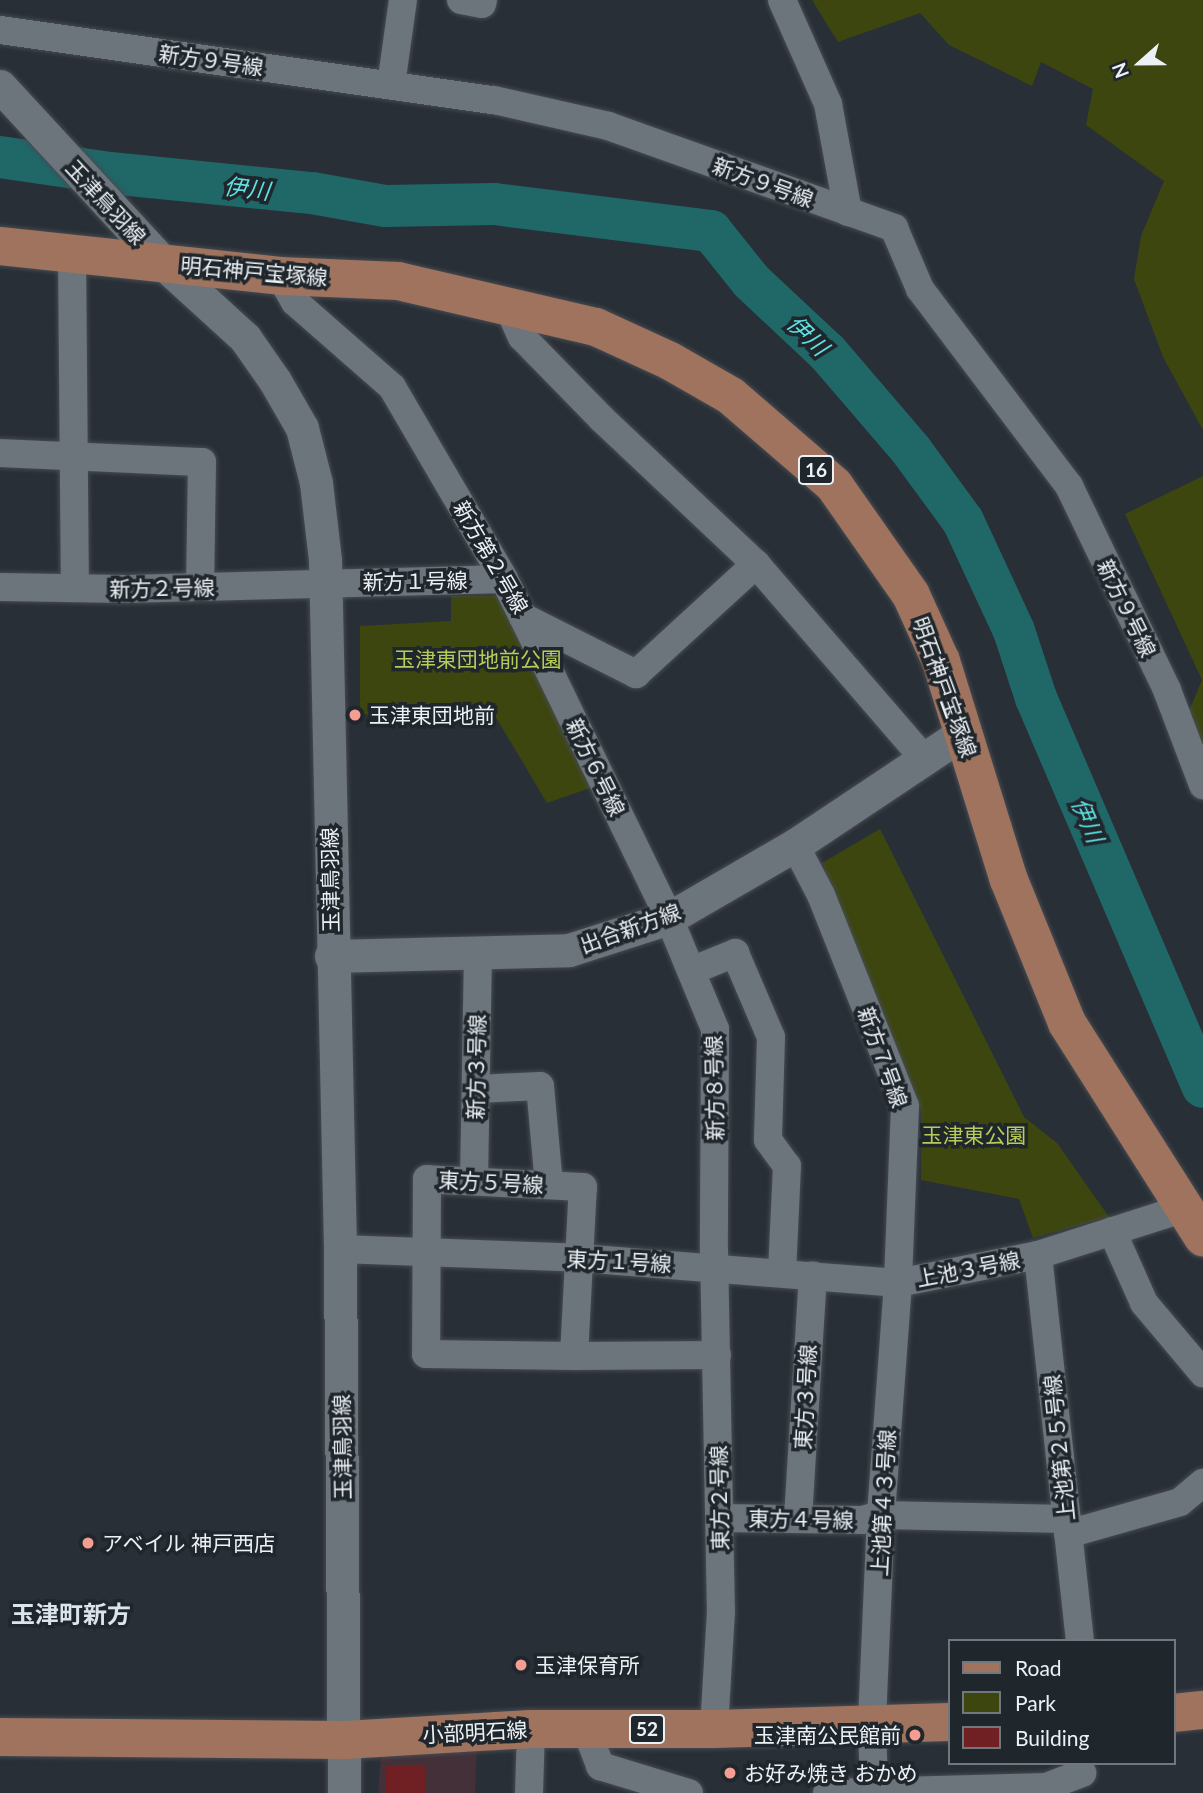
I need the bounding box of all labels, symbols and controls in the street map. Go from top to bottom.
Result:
north arrow [1105,28,1175,98]
street label: 新方９号線 [157,40,265,80]
text: N [1107,60,1133,82]
street label: 新方９号線 [709,152,817,212]
street label: 玉津鳥羽線 [61,155,151,249]
water label: 伊川 [222,171,272,205]
street label: 明石神戸宝塚線 [180,252,328,290]
water label: 伊川 [782,309,834,361]
road number: 16 [797,454,835,485]
street label: 新方第２号線 [449,496,533,618]
street label: 新方９号線 [1093,555,1161,661]
street label: 新方１号線 [362,567,468,595]
street label: 新方２号線 [109,574,215,602]
street label: 明石神戸宝塚線 [908,614,982,760]
park label: 玉津東団地前公園 [394,646,562,672]
place label: 玉津東団地前 [369,702,495,728]
marker: 玉津東団地前 [347,707,363,723]
street label: 新方６号線 [562,714,630,820]
water label: 伊川 [1066,793,1110,847]
street label: 玉津鳥羽線 [316,827,344,933]
street label: 出合新方線 [576,898,684,958]
street label: 新方７号線 [853,1003,913,1111]
street label: 新方３号線 [462,1014,490,1120]
street label: 新方８号線 [700,1035,728,1141]
park label: 玉津東公園 [922,1122,1026,1148]
street label: 東方５号線 [438,1167,544,1197]
street label: 東方１号線 [566,1246,672,1276]
street label: 上池３号線 [914,1247,1022,1291]
street label: 東方３号線 [790,1344,820,1450]
street label: 上池第２５号線 [1039,1374,1079,1522]
street label: 玉津鳥羽線 [328,1394,356,1500]
street label: 上池第４３号線 [867,1429,899,1577]
street label: 東方２号線 [705,1445,733,1551]
street label: 東方４号線 [748,1505,854,1533]
place label: アベイル 神戸西店 [102,1530,275,1556]
marker: アベイル 神戸西店 [80,1535,96,1551]
district label: 玉津町新方 [11,1600,131,1628]
legend [948,1639,1175,1765]
place label: 玉津保育所 [535,1652,640,1678]
text: Road [1015,1655,1062,1680]
marker: 玉津保育所 [513,1657,529,1673]
text: Park [1015,1690,1056,1715]
road number: 52 [628,1714,666,1744]
street label: 小部明石線 [422,1717,528,1747]
place label: 玉津南公民館前 [754,1722,901,1748]
text: Building [1015,1725,1090,1750]
marker: 玉津南公民館前 [907,1727,923,1743]
place label: お好み焼き おかめ [744,1760,917,1786]
marker: お好み焼き おかめ [722,1765,738,1781]

